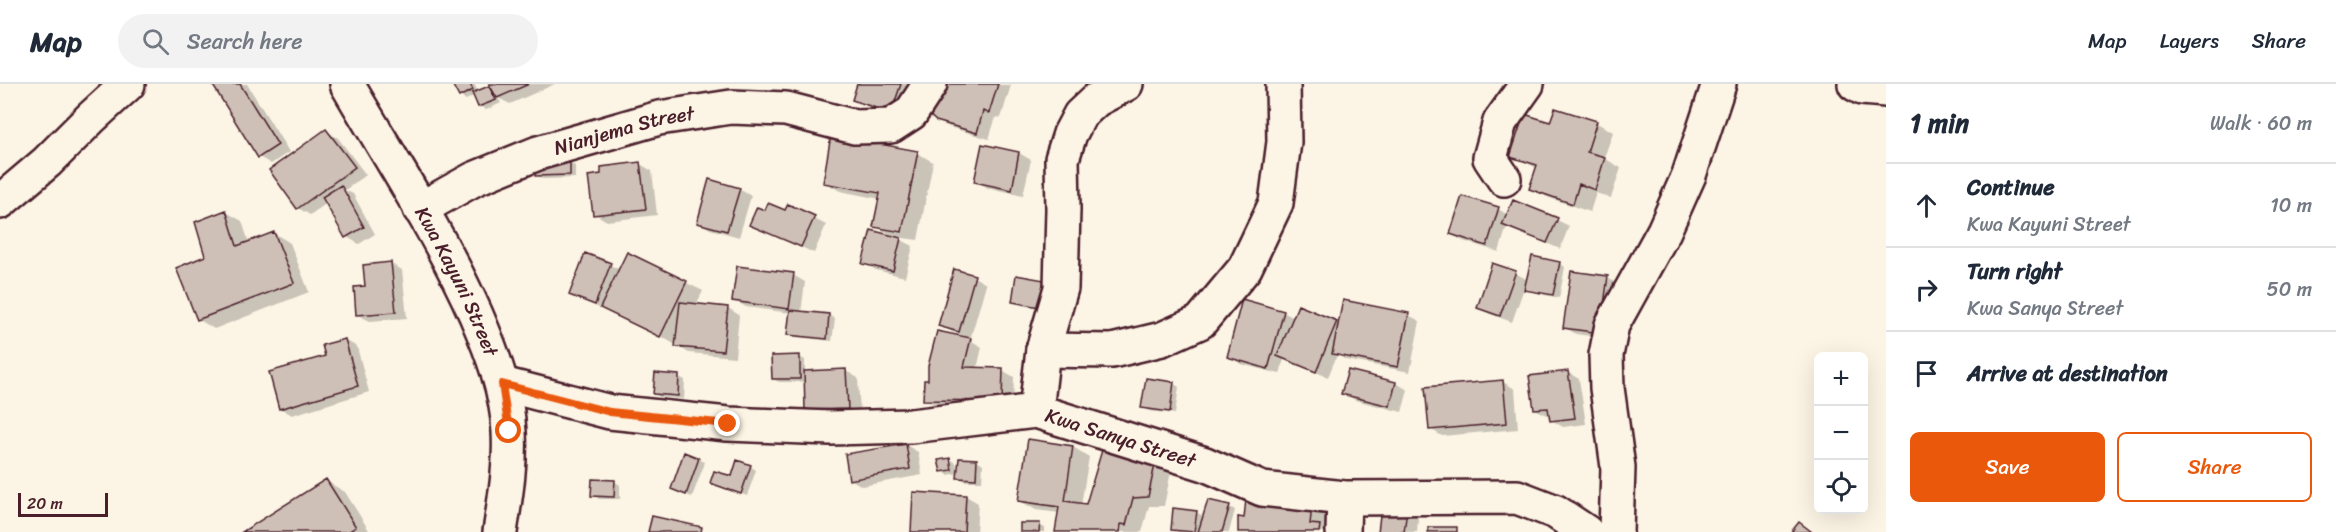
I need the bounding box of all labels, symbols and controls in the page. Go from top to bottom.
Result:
search box [118,14,538,68]
text: Map [30,17,82,66]
text: Search here [187,22,303,61]
text: Map [2088,22,2127,60]
text: Layers [2160,22,2219,60]
text: Share [2252,22,2306,60]
icon: search [139,25,172,58]
street label: Nianjema Street [550,96,698,166]
text: 1 min [1910,100,1969,146]
text: Walk · 60 m [2210,106,2312,141]
text: Continue [1967,168,2055,207]
text: 10 m [2270,188,2312,223]
icon: ahead [1910,189,1943,222]
street label: Kwa Kayuni Street [405,200,508,362]
text: Kwa Kayuni Street [1967,207,2131,242]
text: Turn right [1967,252,2062,291]
text: 50 m [2267,272,2312,307]
icon: right [1910,273,1943,306]
text: Kwa Sanya Street [1967,291,2123,326]
map controls [1814,352,1868,514]
button: + [1814,352,1868,406]
text: Arrive at destination [1967,354,2168,393]
icon: arrive [1910,357,1943,390]
street label: Kwa Sanya Street [1041,398,1201,478]
button: − [1814,406,1868,460]
route end [714,410,740,436]
route start [495,417,521,443]
button: Save [1910,432,2105,502]
button: Share [2117,432,2312,502]
button: locate [1814,460,1868,514]
text: 20 m [27,489,63,518]
scale bar [18,490,108,518]

